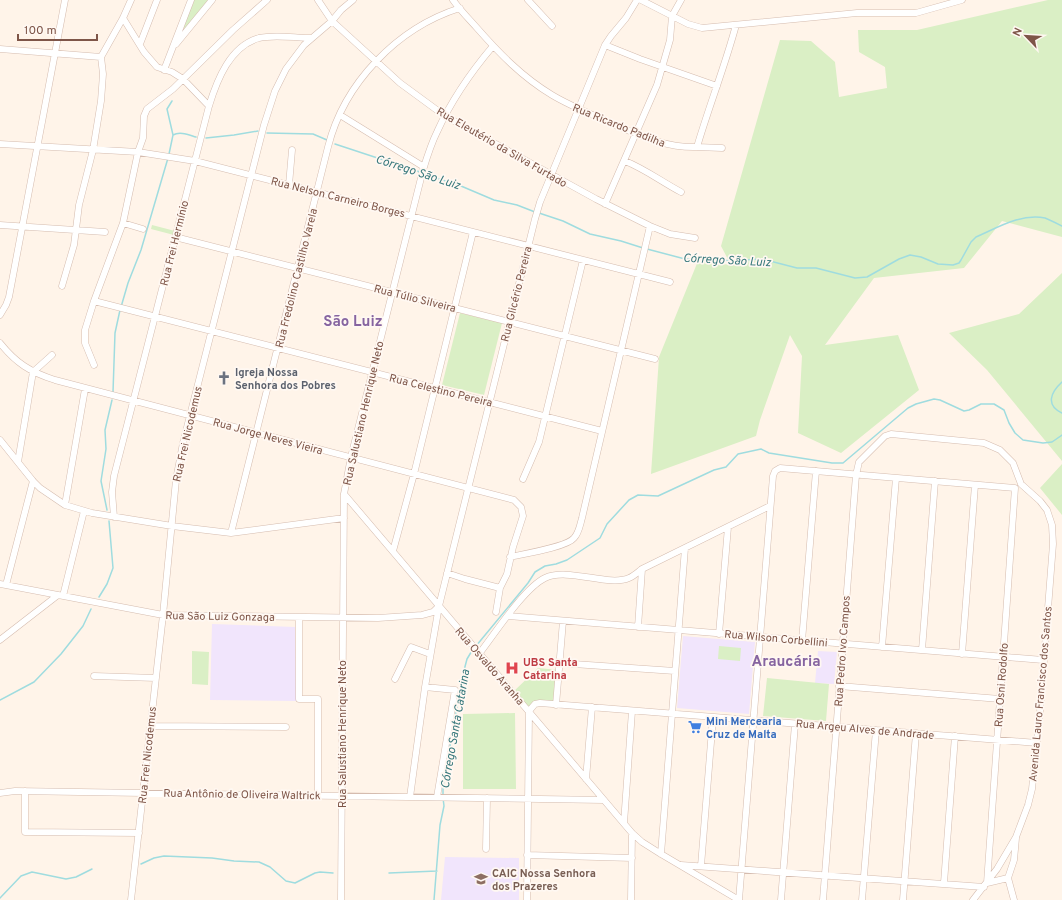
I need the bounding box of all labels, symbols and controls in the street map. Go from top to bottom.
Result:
scale bar [18,16,97,42]
north arrow [1006,16,1046,56]
text: 100 m [24,23,57,39]
text: N [1010,26,1026,39]
street label: Rua Ricardo Padilha [570,101,667,151]
street label: Rua Eleutério da Silva Furtado [434,105,569,191]
water label: Córrego São Luiz [373,152,463,195]
street label: Rua Nelson Carneiro Borges [269,174,406,221]
street label: Rua Frei Hermínio [158,199,192,287]
street label: Rua Fredolino Castilho Varela [273,207,321,350]
street label: Rua Glicério Pereira [498,245,536,343]
water label: Córrego São Luiz [682,251,773,271]
street label: Rua Túlio Silveira [372,282,458,316]
district label: São Luiz [323,313,383,332]
street label: Rua Salustiano Henrique Neto [341,340,387,487]
place label: Igreja Nossa Senhora dos Pobres [235,366,336,393]
church icon: Igreja Nossa Senhora dos Pobres [216,370,232,386]
street label: Rua Celestino Pereira [388,371,494,411]
street label: Rua Frei Nicodemus [170,385,206,483]
street label: Rua Jorge Neves Vieira [211,416,324,458]
street label: Rua Pedro Ivo Campos [832,595,854,707]
street label: Avenida Lauro Francisco dos Santos [1026,606,1056,782]
street label: Rua São Luiz Gonzaga [165,609,275,625]
street label: Rua Osvaldo Aranha [452,625,527,709]
street label: Rua Wilson Corbellini [724,628,828,650]
street label: Rua Osni Rodolfo [992,643,1012,728]
district label: Araucária [751,653,821,672]
place label: UBS Santa Catarina [523,656,578,683]
street label: Rua Salustiano Henrique Neto [336,660,350,808]
hospital icon: UBS Santa Catarina [504,660,520,676]
water label: Córrego Santa Catarina [438,667,474,790]
street label: Rua Frei Nicodemus [136,706,160,804]
place label: Mini Mercearia Cruz de Malta [706,715,782,742]
street label: Rua Argeu Alves de Andrade [795,717,935,743]
supermarket icon: Mini Mercearia Cruz de Malta [687,719,703,735]
street label: Rua Antônio de Oliveira Waltrick [163,787,321,803]
place label: CAIC Nossa Senhora dos Prazeres [492,867,596,894]
school or university icon: CAIC Nossa Senhora dos Prazeres [473,871,489,887]

